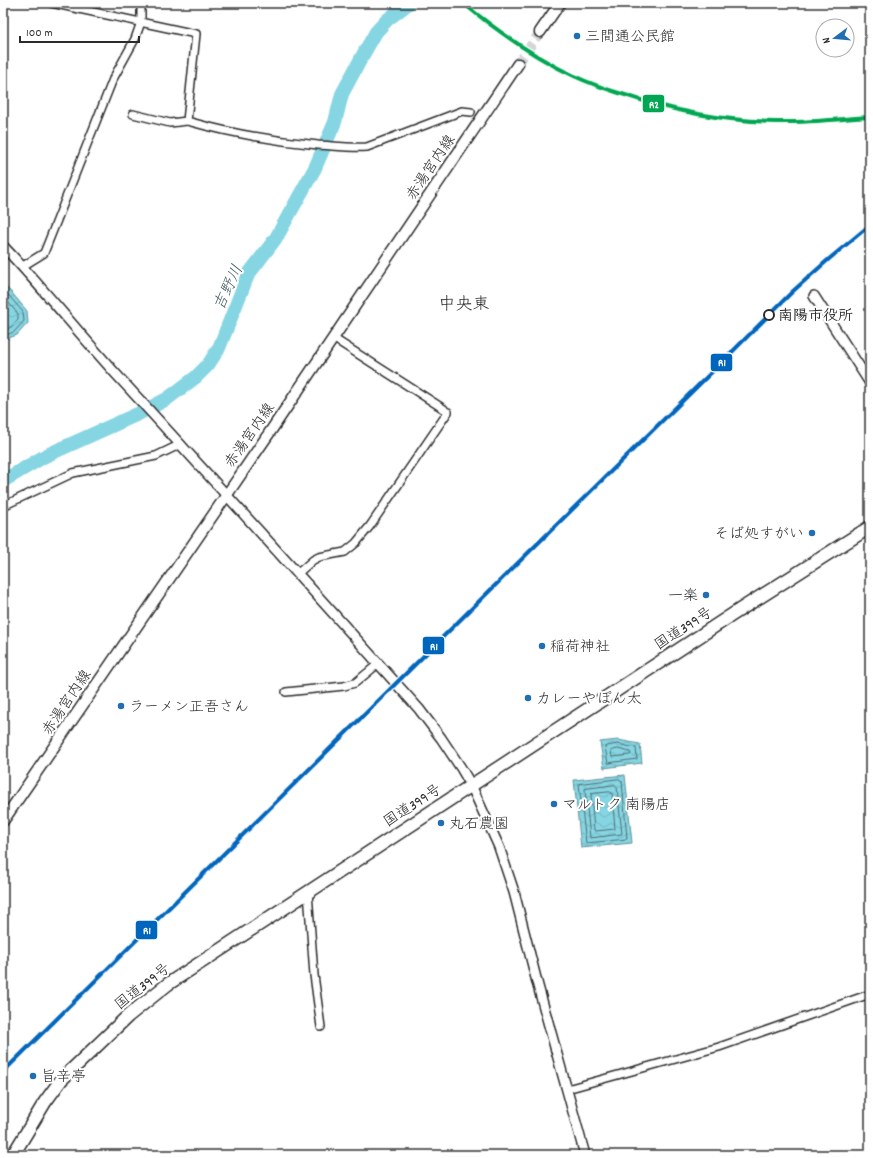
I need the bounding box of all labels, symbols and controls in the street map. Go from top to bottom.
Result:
scale bar [20,18,139,44]
north arrow [815,18,855,58]
text: 100 m [26,25,53,42]
place label: 三間通公民館 [585,27,675,49]
marker: 三間通公民館 [572,31,582,41]
text: N [819,35,836,45]
line badge: R2 [642,94,665,113]
text: R2 [649,98,659,114]
street label: 赤湯宮内線 [402,131,462,205]
water label: 吉野川 [209,261,250,315]
district label: 中央東 [439,294,490,318]
place label: 南陽市役所 [778,306,853,328]
marker: 南陽市役所 [763,309,775,321]
line badge: R1 [710,353,733,372]
text: R1 [718,356,726,372]
street label: 赤湯宮内線 [220,399,281,473]
place label: そば処すがい [714,524,804,546]
marker: そば処すがい [807,528,817,538]
place label: 一楽 [668,586,698,608]
marker: 一楽 [701,590,711,600]
street label: 国道399号 [651,603,718,657]
line badge: R1 [422,636,445,655]
place label: 稲荷神社 [550,637,610,659]
text: R1 [430,640,438,656]
marker: 稲荷神社 [537,641,547,651]
street label: 赤湯宮内線 [38,666,98,740]
place label: カレーやぽん太 [536,689,642,711]
marker: カレーやぽん太 [523,693,533,703]
place label: ラーメン正吾さん [129,697,249,719]
marker: ラーメン正吾さん [116,701,126,711]
street label: 国道399号 [380,780,447,834]
place label: マルトク 南陽店 [562,795,670,817]
marker: マルトク 南陽店 [549,799,559,809]
place label: 丸石農園 [449,814,509,836]
marker: 丸石農園 [436,818,446,828]
line badge: R1 [135,920,158,940]
text: R1 [143,924,151,940]
street label: 国道399号 [111,959,176,1016]
place label: 旨辛亭 [41,1067,86,1089]
marker: 旨辛亭 [28,1071,38,1081]

